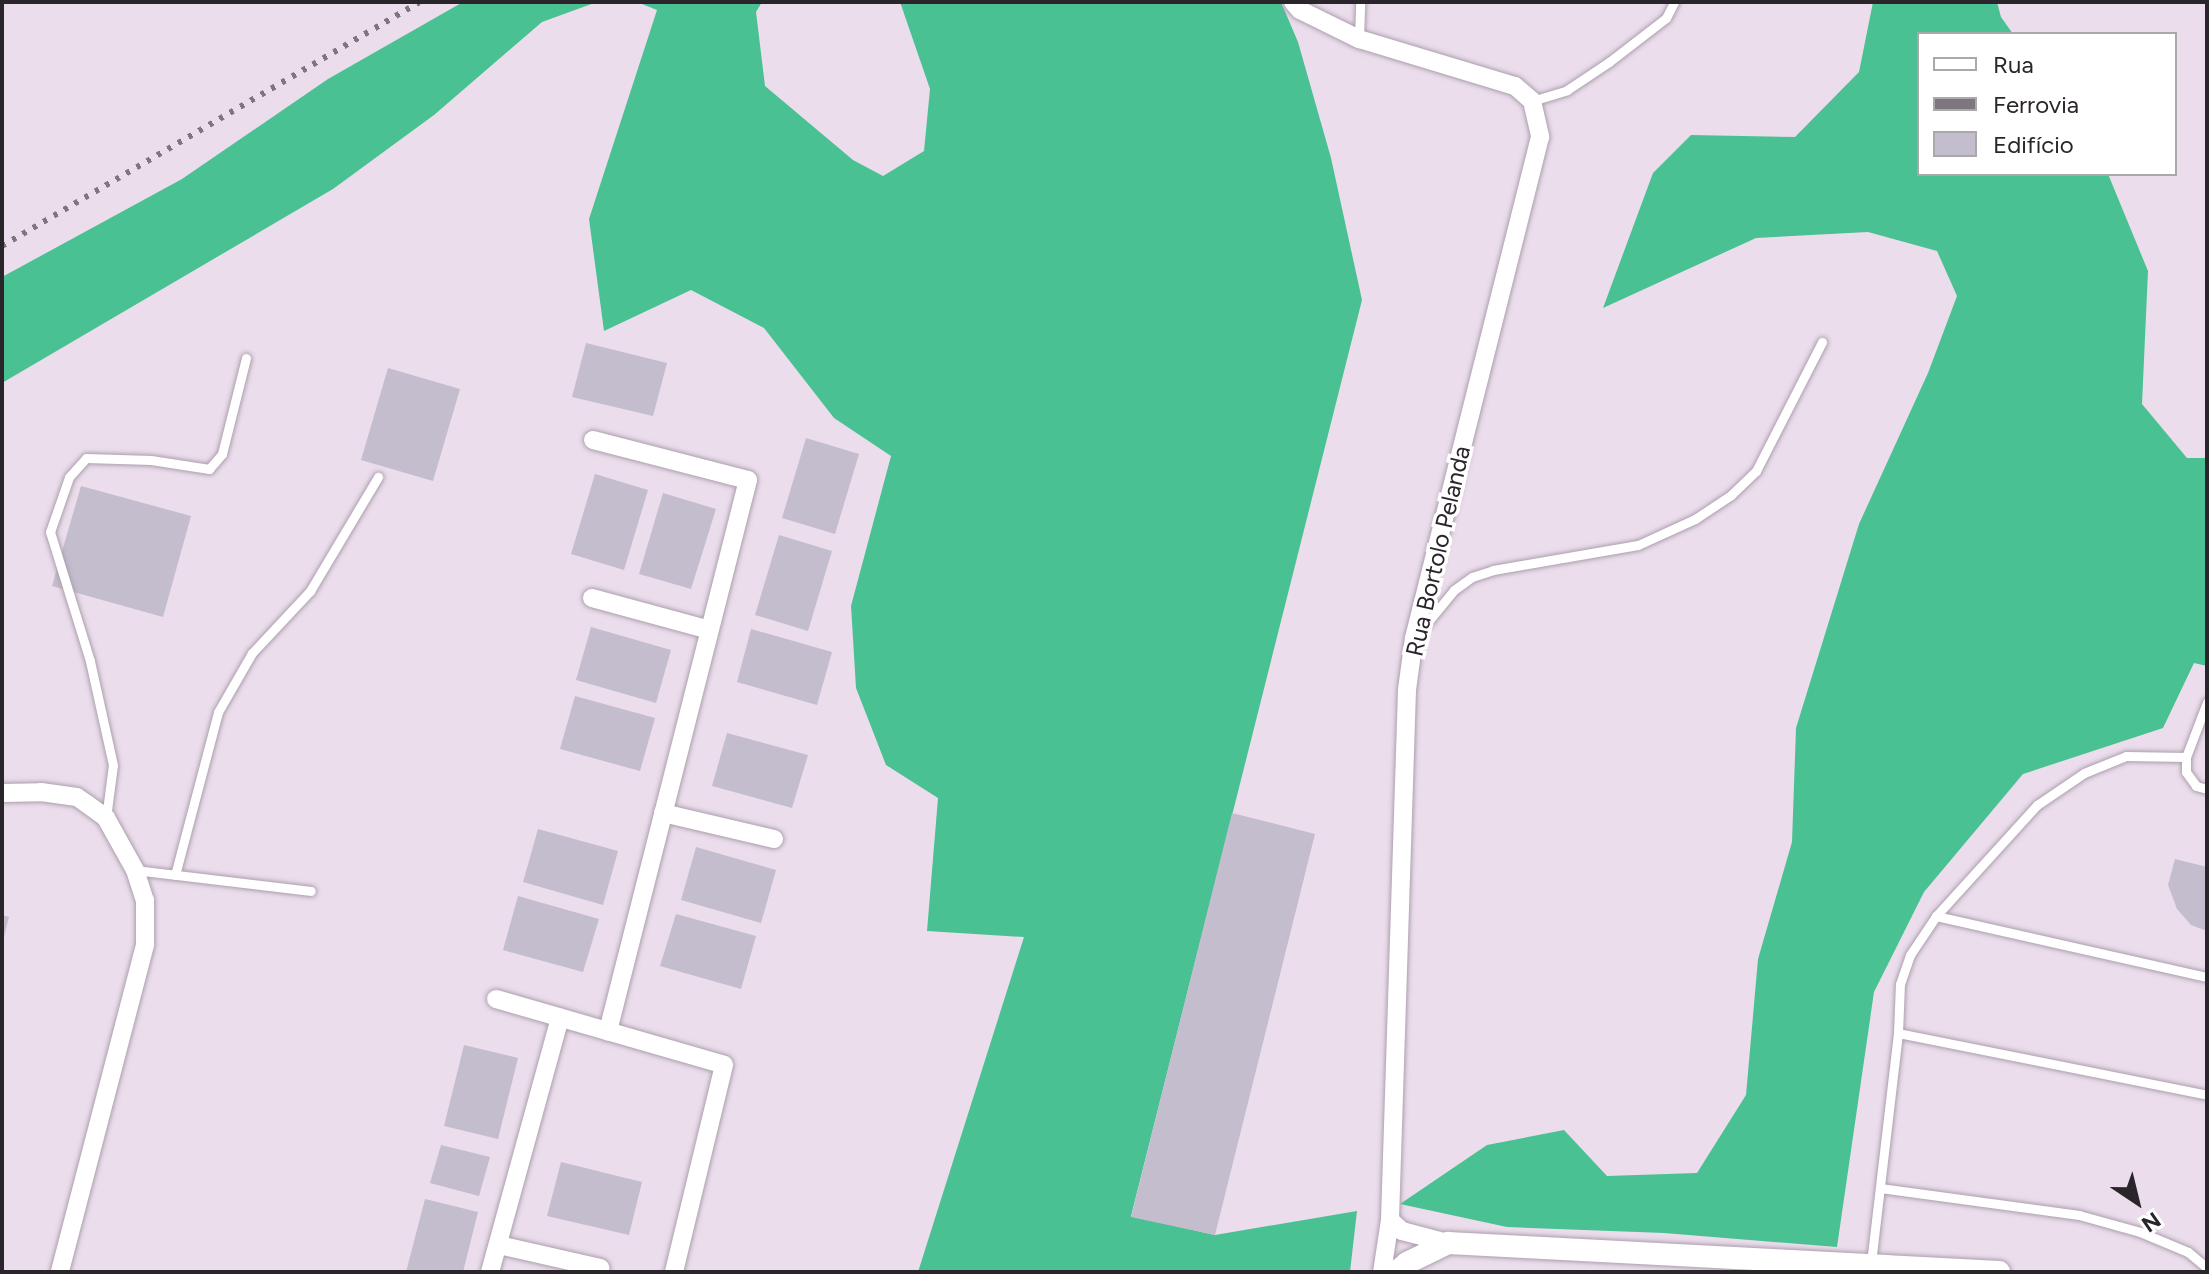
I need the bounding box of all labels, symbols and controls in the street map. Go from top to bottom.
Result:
legend [1917,32,2177,176]
text: Rua [1993,50,2034,79]
text: Ferrovia [1993,90,2079,119]
text: Edifício [1993,130,2074,159]
street label: Rua Bortolo Pelanda [1400,443,1476,659]
north arrow [2097,1162,2177,1242]
text: N [2136,1206,2166,1238]

